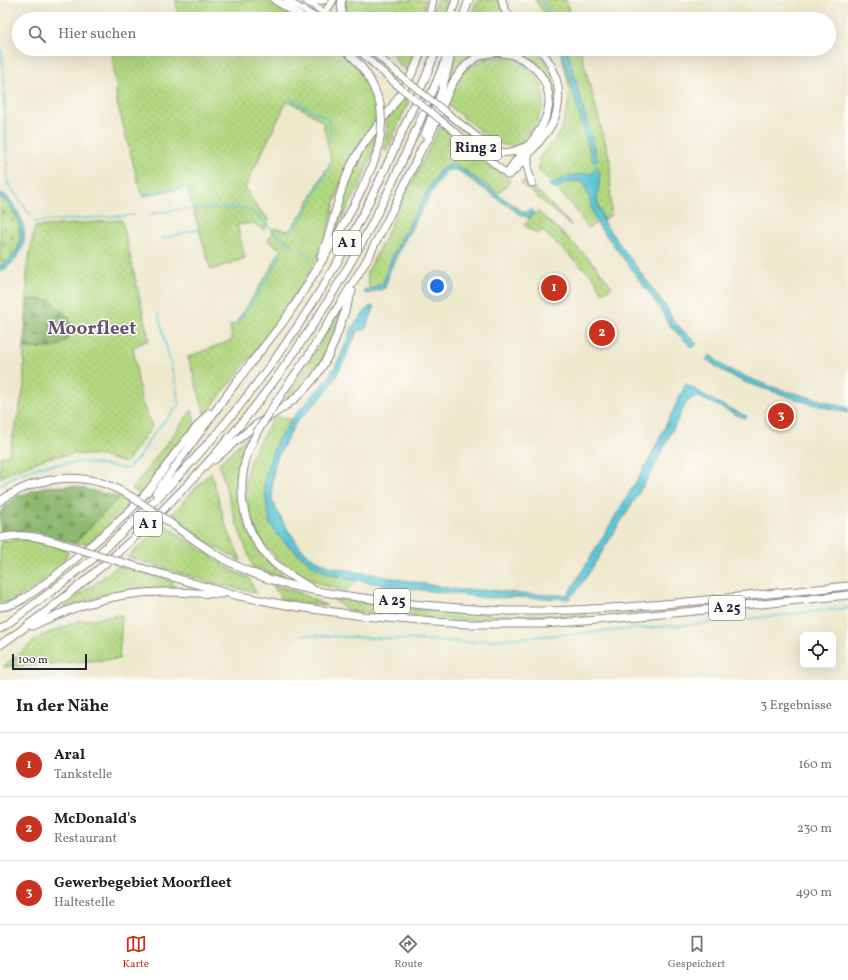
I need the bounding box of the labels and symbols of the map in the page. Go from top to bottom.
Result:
road number: Ring 2 [451,136,501,160]
road number: A 1 [333,231,361,255]
pin: 1 [541,273,567,303]
your location [427,276,447,296]
district label: Moorfleet [48,316,136,342]
pin: 2 [589,318,615,348]
pin: 3 [768,401,794,431]
road number: A 1 [134,512,162,536]
road number: A 25 [374,589,410,613]
road number: A 25 [709,596,745,620]
scale bar [12,652,87,671]

